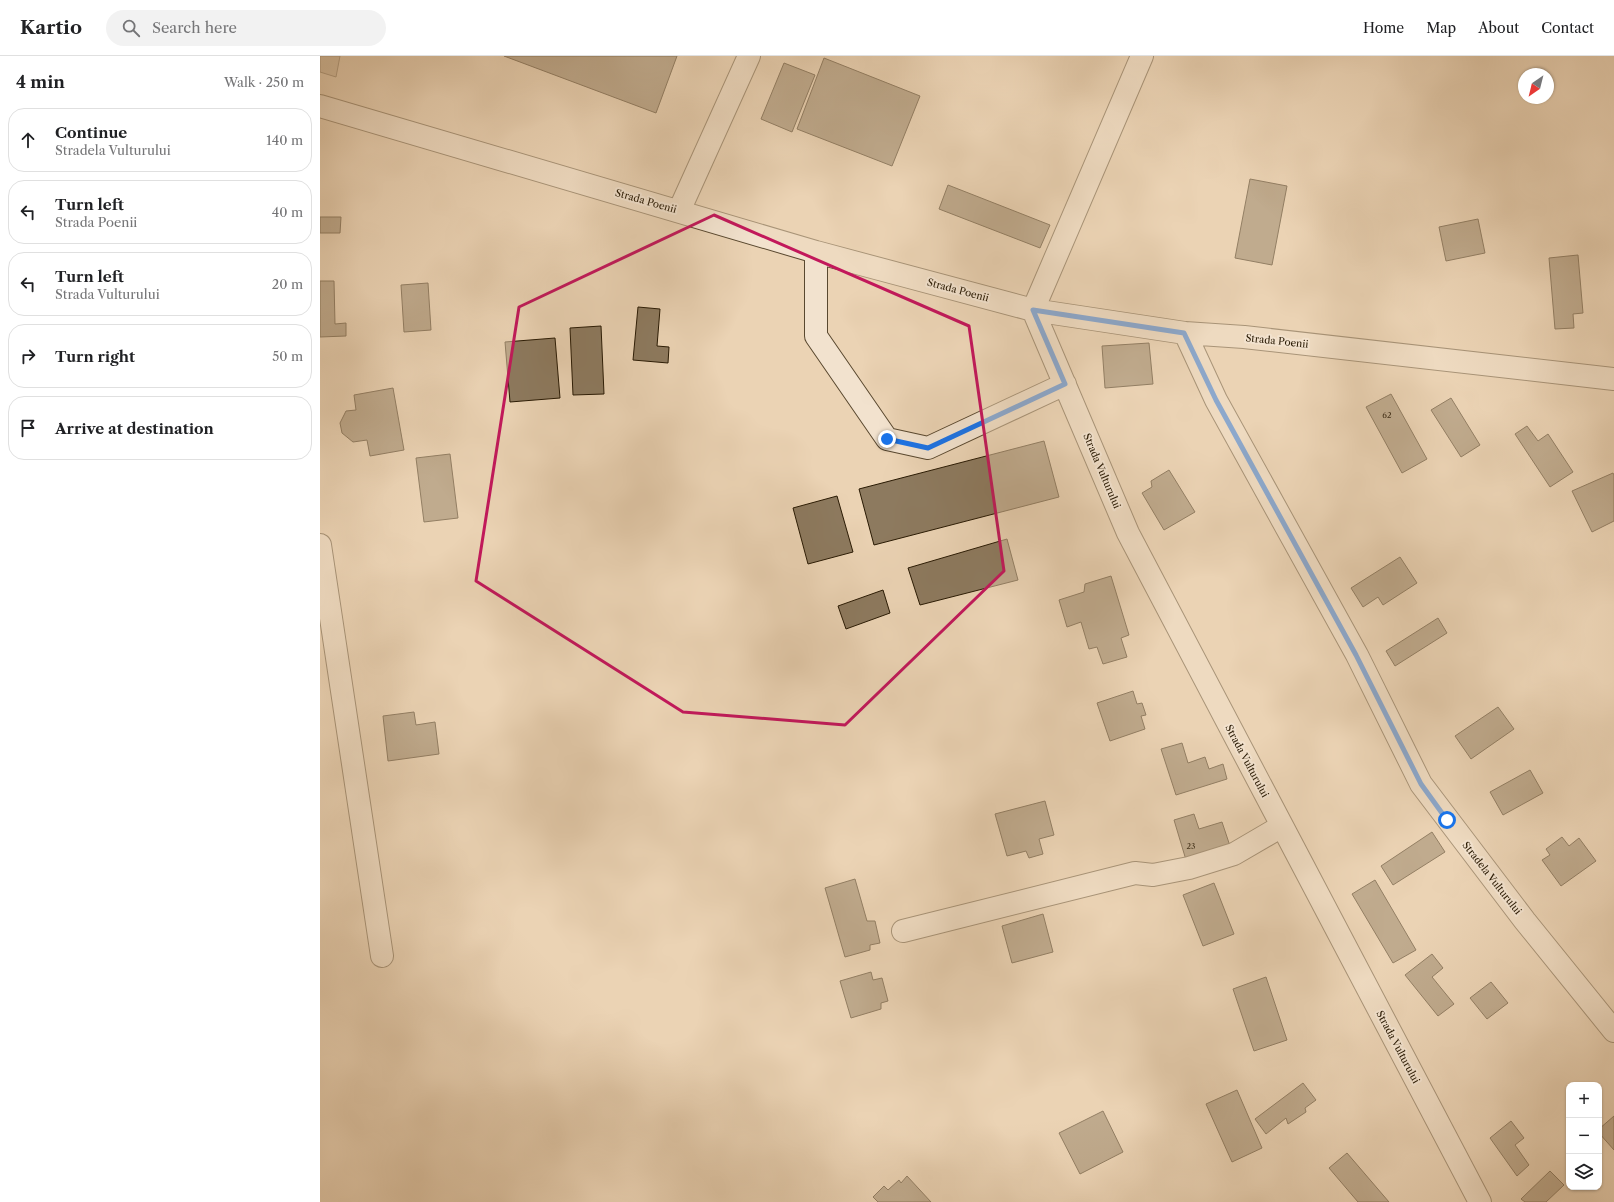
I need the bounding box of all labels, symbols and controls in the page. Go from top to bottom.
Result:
search box [106,10,386,46]
text: Kartio [20,16,82,39]
icon: search [120,17,142,39]
text: Search here [152,18,237,37]
text: Home [1363,19,1404,37]
text: Map [1426,19,1456,37]
text: About [1478,19,1519,37]
text: Contact [1541,19,1594,37]
north arrow [1518,68,1554,104]
text: 4 min [16,72,65,92]
text: Walk · 250 m [224,74,304,90]
text: Continue [55,123,127,142]
icon: ahead [17,129,39,151]
text: 140 m [266,132,303,148]
text: Stradela Vulturului [55,142,171,158]
street label: Strada Poenii [614,186,678,216]
text: Turn left [55,195,124,214]
icon: left [17,201,39,223]
text: 40 m [272,204,303,220]
text: Strada Poenii [55,214,137,230]
text: Turn left [55,267,124,286]
icon: left [17,273,39,295]
text: 20 m [272,276,303,292]
street label: Strada Poenii [926,276,990,304]
text: Strada Vulturului [55,286,160,302]
street label: Strada Poenii [1245,331,1309,351]
icon: right [17,345,39,367]
text: Turn right [55,347,135,366]
text: 50 m [272,348,303,364]
house number: 62 [1382,410,1392,420]
icon: arrive [17,417,39,439]
text: Arrive at destination [55,419,214,438]
route end [878,430,896,448]
street label: Strada Vulturului [1080,431,1124,511]
street label: Strada Vulturului [1222,722,1272,800]
route start [1438,811,1456,829]
street label: Stradela Vulturului [1459,839,1525,917]
house number: 23 [1186,841,1196,851]
street label: Strada Vulturului [1373,1008,1423,1086]
map controls [1566,1082,1602,1190]
button: + [1566,1082,1602,1118]
button: − [1566,1118,1602,1154]
button: layers [1566,1154,1602,1190]

